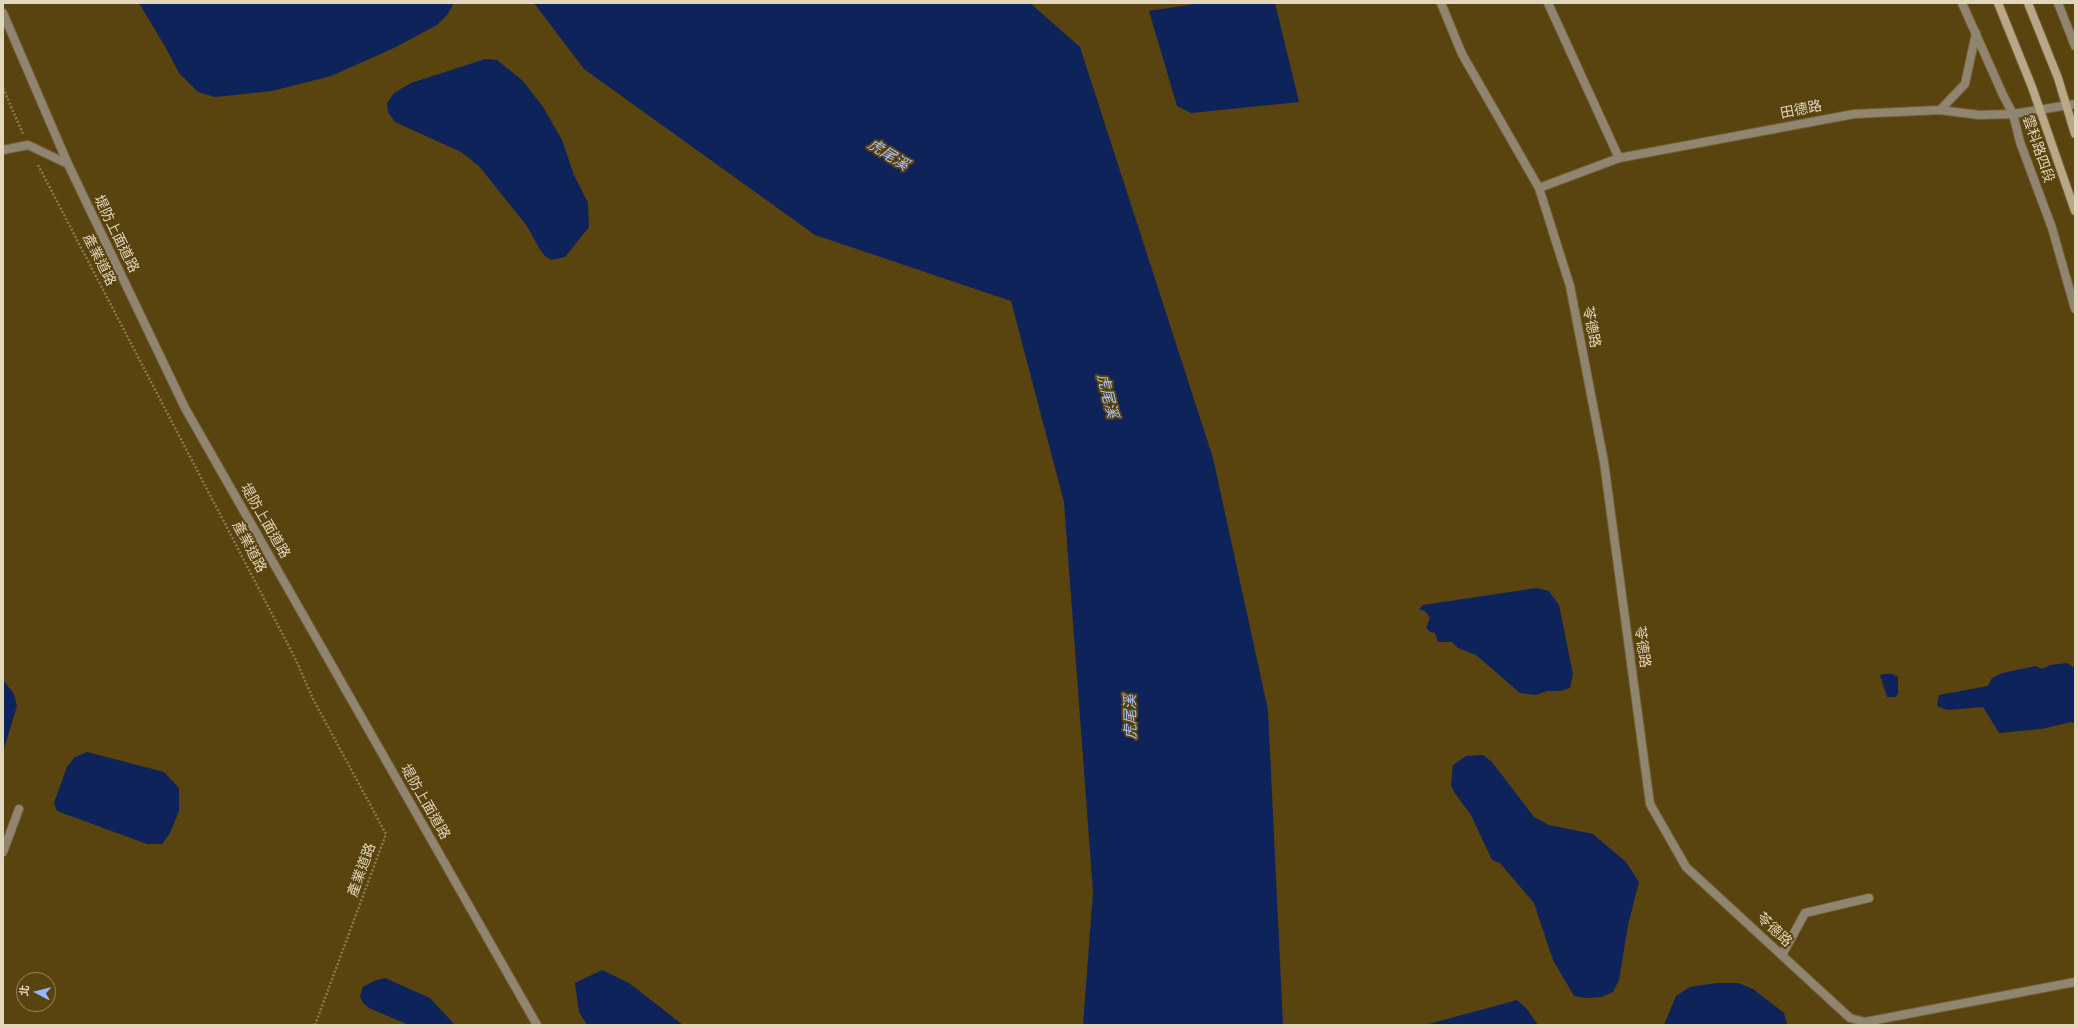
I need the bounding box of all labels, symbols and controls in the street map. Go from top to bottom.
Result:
street label: 田德路 [1779,98,1823,122]
street label: 雲科路四段 [2019,113,2057,185]
water label: 虎尾溪 [864,135,912,175]
street label: 堤防上面道路 [90,193,142,275]
street label: 產業道路 [79,231,119,289]
street label: 苓德路 [1579,305,1603,349]
water label: 虎尾溪 [1093,372,1121,420]
street label: 堤防上面道路 [237,480,293,562]
street label: 產業道路 [228,518,270,576]
street label: 苓德路 [1631,625,1653,669]
water label: 虎尾溪 [1122,694,1140,740]
street label: 堤防上面道路 [397,761,453,843]
street label: 產業道路 [345,841,379,899]
street label: 苓德路 [1753,910,1795,950]
north arrow [16,972,56,1012]
text: 北 [17,984,32,997]

